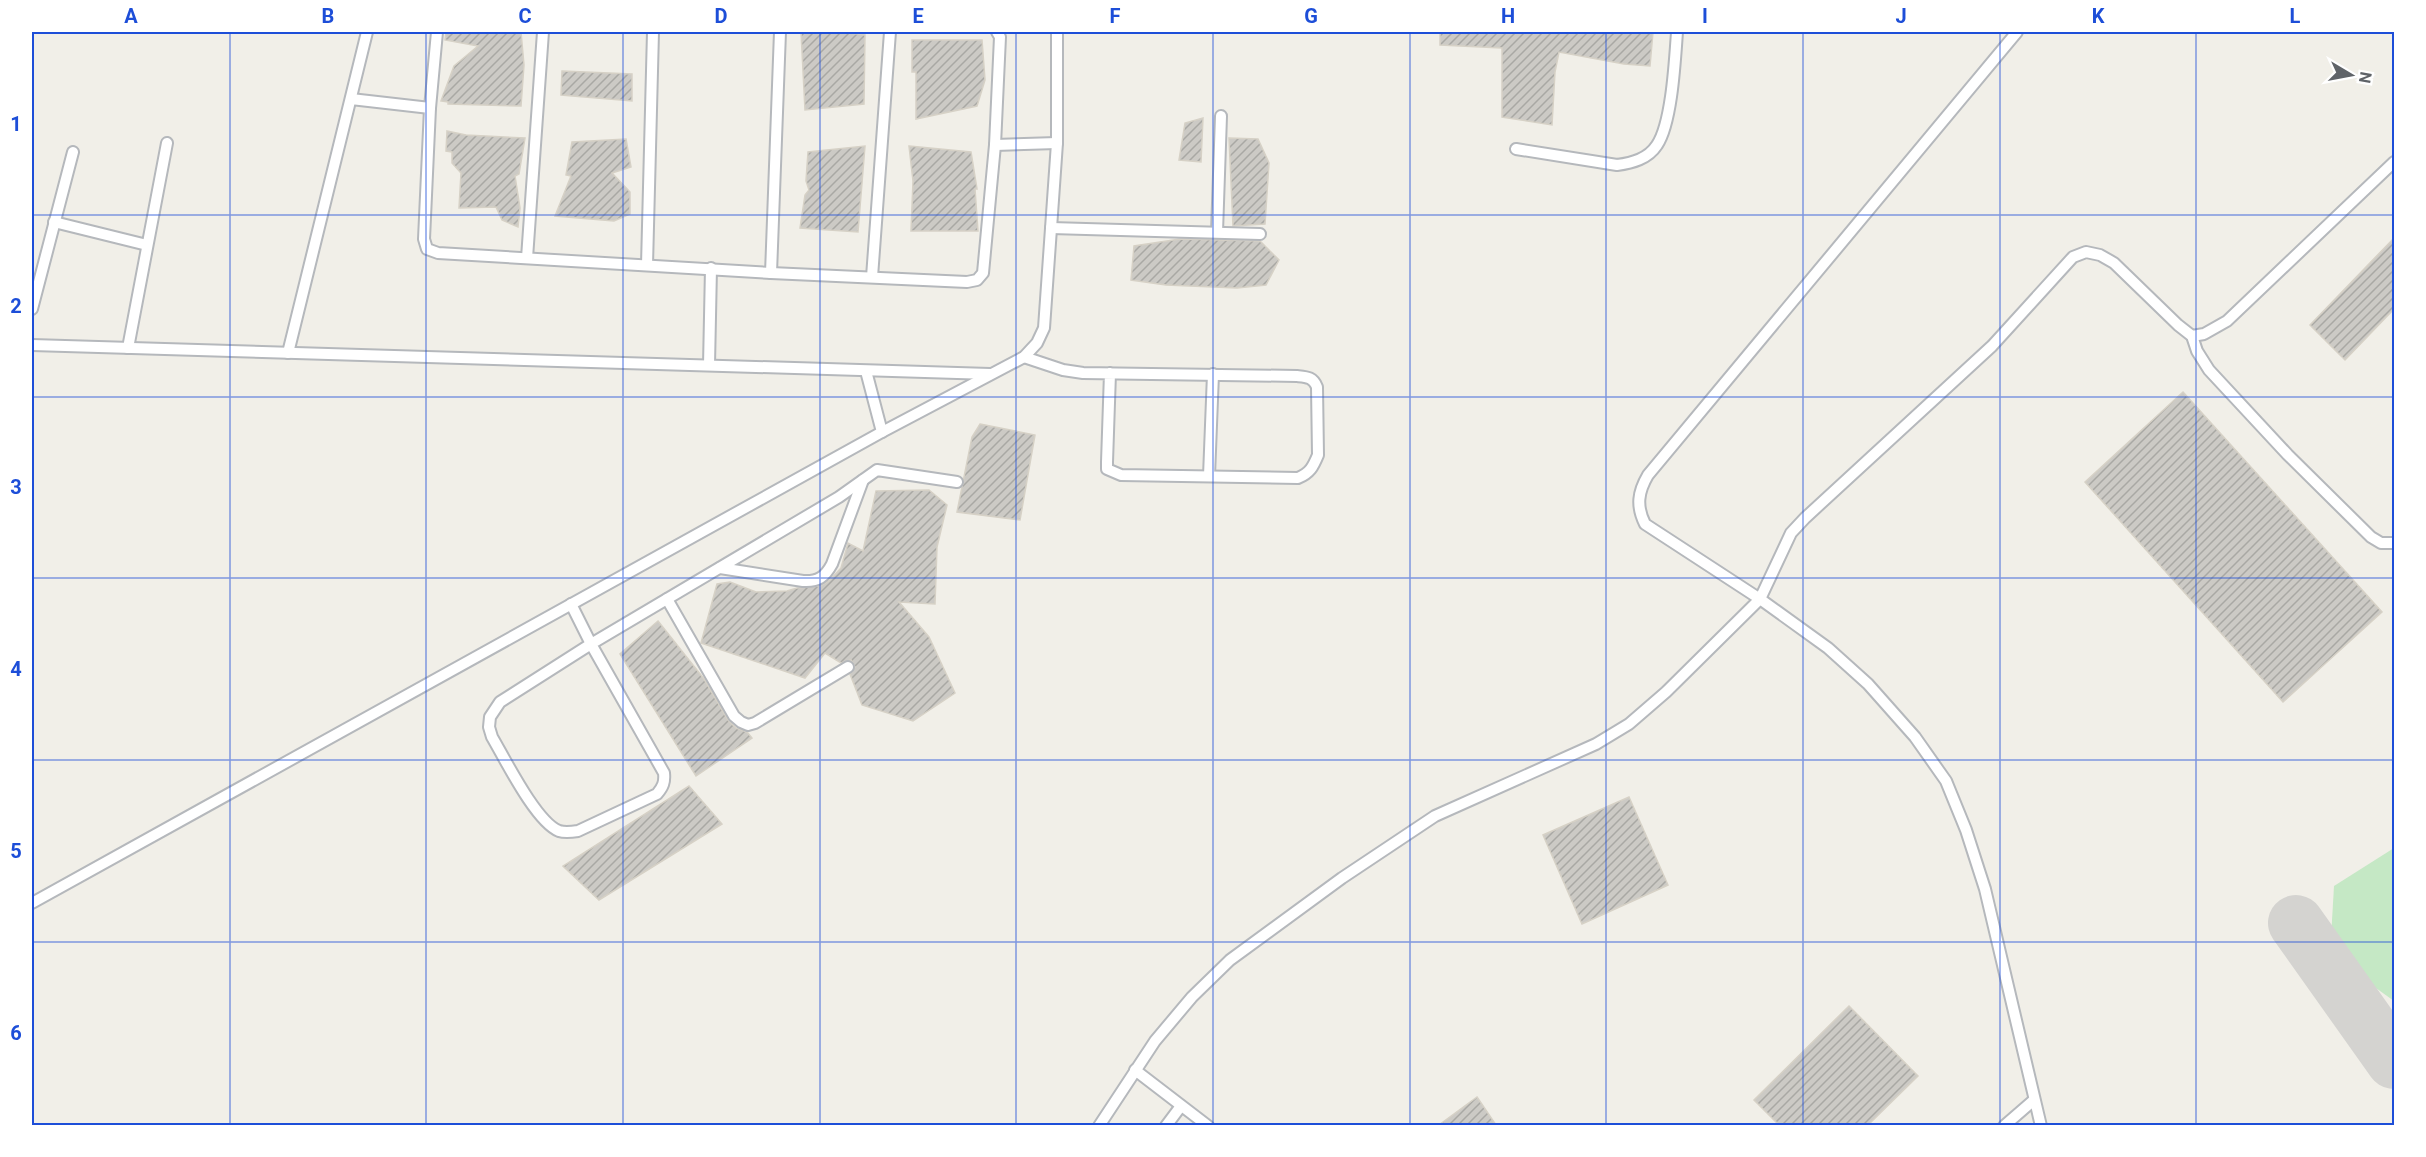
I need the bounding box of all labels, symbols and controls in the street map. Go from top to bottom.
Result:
text: A [124,4,138,28]
text: B [322,4,334,28]
text: C [518,4,532,28]
text: D [715,4,728,28]
text: E [912,4,924,28]
text: F [1110,4,1121,28]
text: G [1304,4,1318,28]
text: H [1501,4,1515,28]
text: I [1702,4,1708,28]
text: J [1895,4,1907,28]
text: K [2092,4,2105,28]
text: L [2290,4,2301,28]
north arrow [2321,45,2381,105]
text: N [2355,70,2376,85]
text: 1 [10,112,22,136]
text: 2 [10,294,22,318]
text: 3 [10,475,22,499]
text: 4 [10,657,22,681]
text: 5 [10,839,22,863]
text: 6 [10,1021,22,1045]

